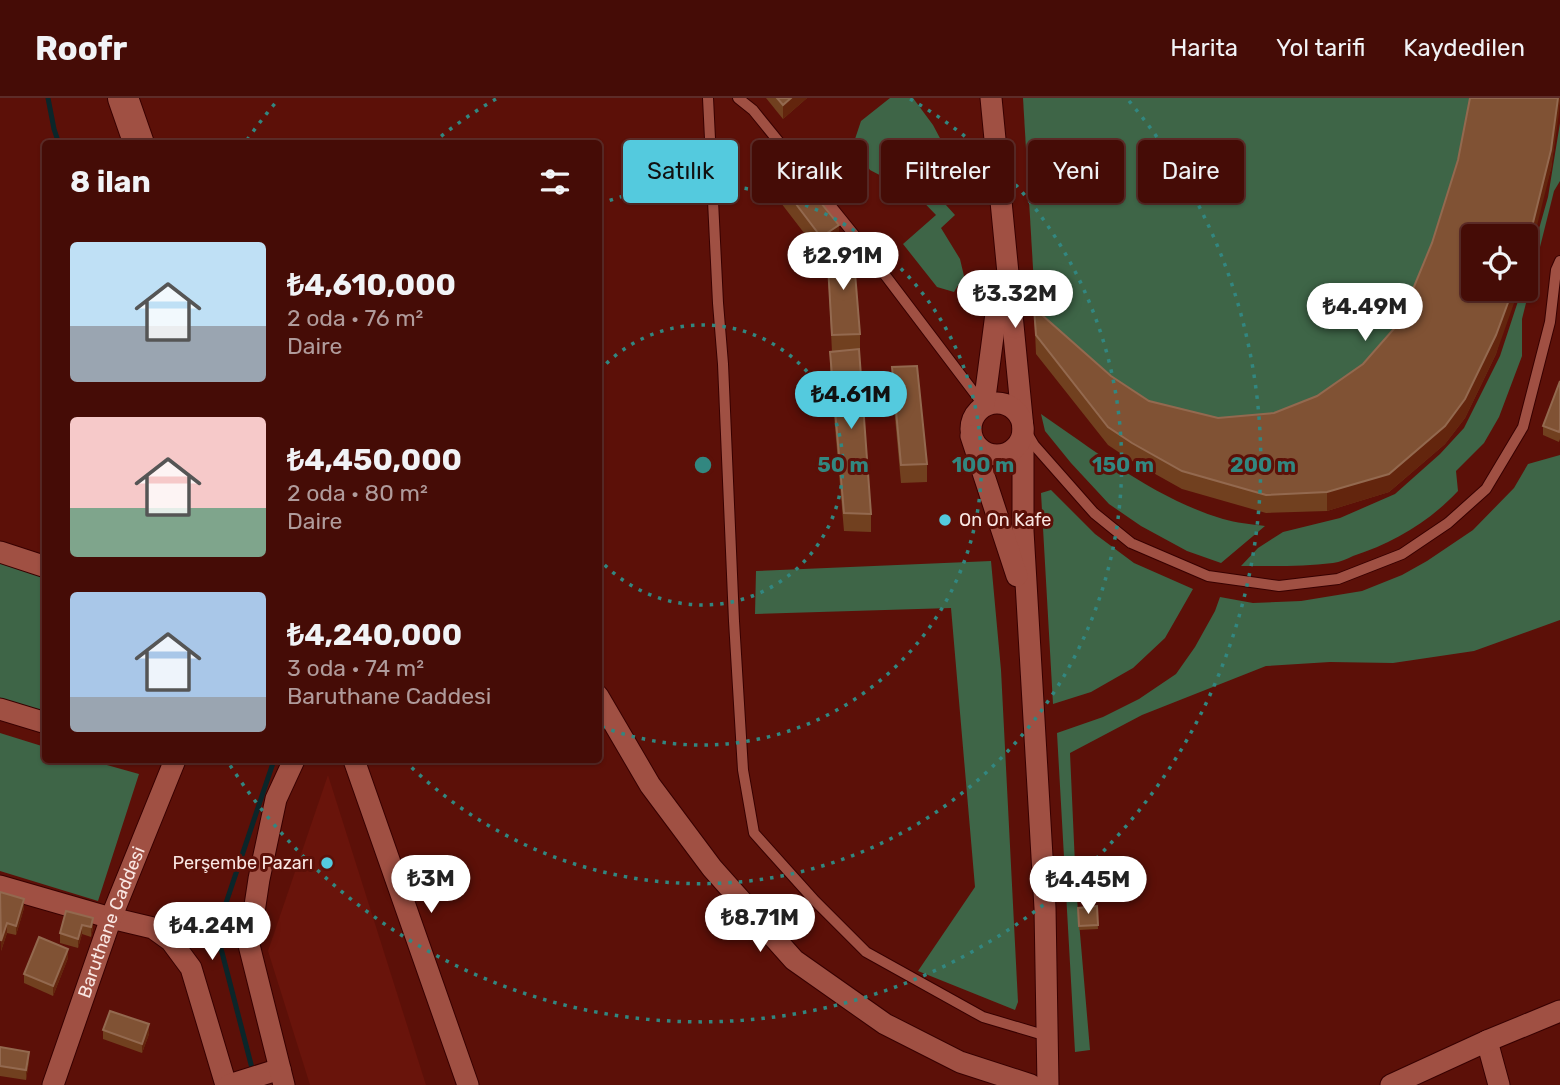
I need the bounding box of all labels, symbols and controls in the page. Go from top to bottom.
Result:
text: Roofr [35,29,127,68]
text: Harita [1170,34,1238,62]
text: Yol tarifi [1276,34,1365,62]
text: Kaydedilen [1403,34,1525,62]
chip: Satılık [623,140,738,203]
chip: Kiralık [752,140,867,203]
chip: Filtreler [881,140,1014,203]
chip: Yeni [1028,140,1124,203]
chip: Daire [1138,140,1244,203]
icon: filters [536,163,574,201]
text: 8 ilan [70,164,151,200]
map controls [1461,224,1538,301]
button: locate [1461,224,1538,301]
pin: ₺2.91M [786,232,900,292]
text: ₺2.91M [804,241,882,269]
text: ₺4,610,000 [287,267,456,303]
icon: home [126,270,210,354]
pin: ₺3.32M [958,271,1072,330]
text: ₺3.32M [973,279,1057,307]
pin: ₺4.49M [1308,284,1422,343]
text: ₺4.49M [1323,292,1407,320]
text: 2 oda · 76 m² [287,304,423,332]
text: Daire [287,332,343,360]
pin: ₺4.61M [794,372,908,431]
text: ₺4.61M [811,380,891,408]
text: ₺4,450,000 [287,442,462,478]
icon: home [126,445,210,529]
text: 50 m [817,452,869,477]
text: 100 m [952,452,1014,477]
text: 150 m [1092,452,1154,477]
text: 200 m [1230,452,1296,477]
centre of rings [691,453,715,477]
text: 2 oda · 80 m² [287,479,428,507]
text: Daire [287,507,343,535]
place label: On On Kafe [959,509,1051,531]
marker: On On Kafe [937,512,953,528]
text: ₺4,240,000 [287,617,462,653]
icon: home [126,620,210,704]
text: 3 oda · 74 m² [287,654,424,682]
text: Baruthane Caddesi [287,682,491,710]
street label: Baruthane Caddesi [73,843,150,1001]
place label: Perşembe Pazarı [173,852,313,874]
marker: Perşembe Pazarı [319,855,335,871]
pin: ₺3M [397,856,465,915]
pin: ₺4.45M [1031,856,1145,916]
text: ₺3M [407,864,455,892]
text: ₺4.45M [1046,865,1130,893]
pin: ₺8.71M [703,894,817,954]
pin: ₺4.24M [155,902,269,962]
text: ₺8.71M [721,903,799,931]
text: ₺4.24M [170,911,254,939]

